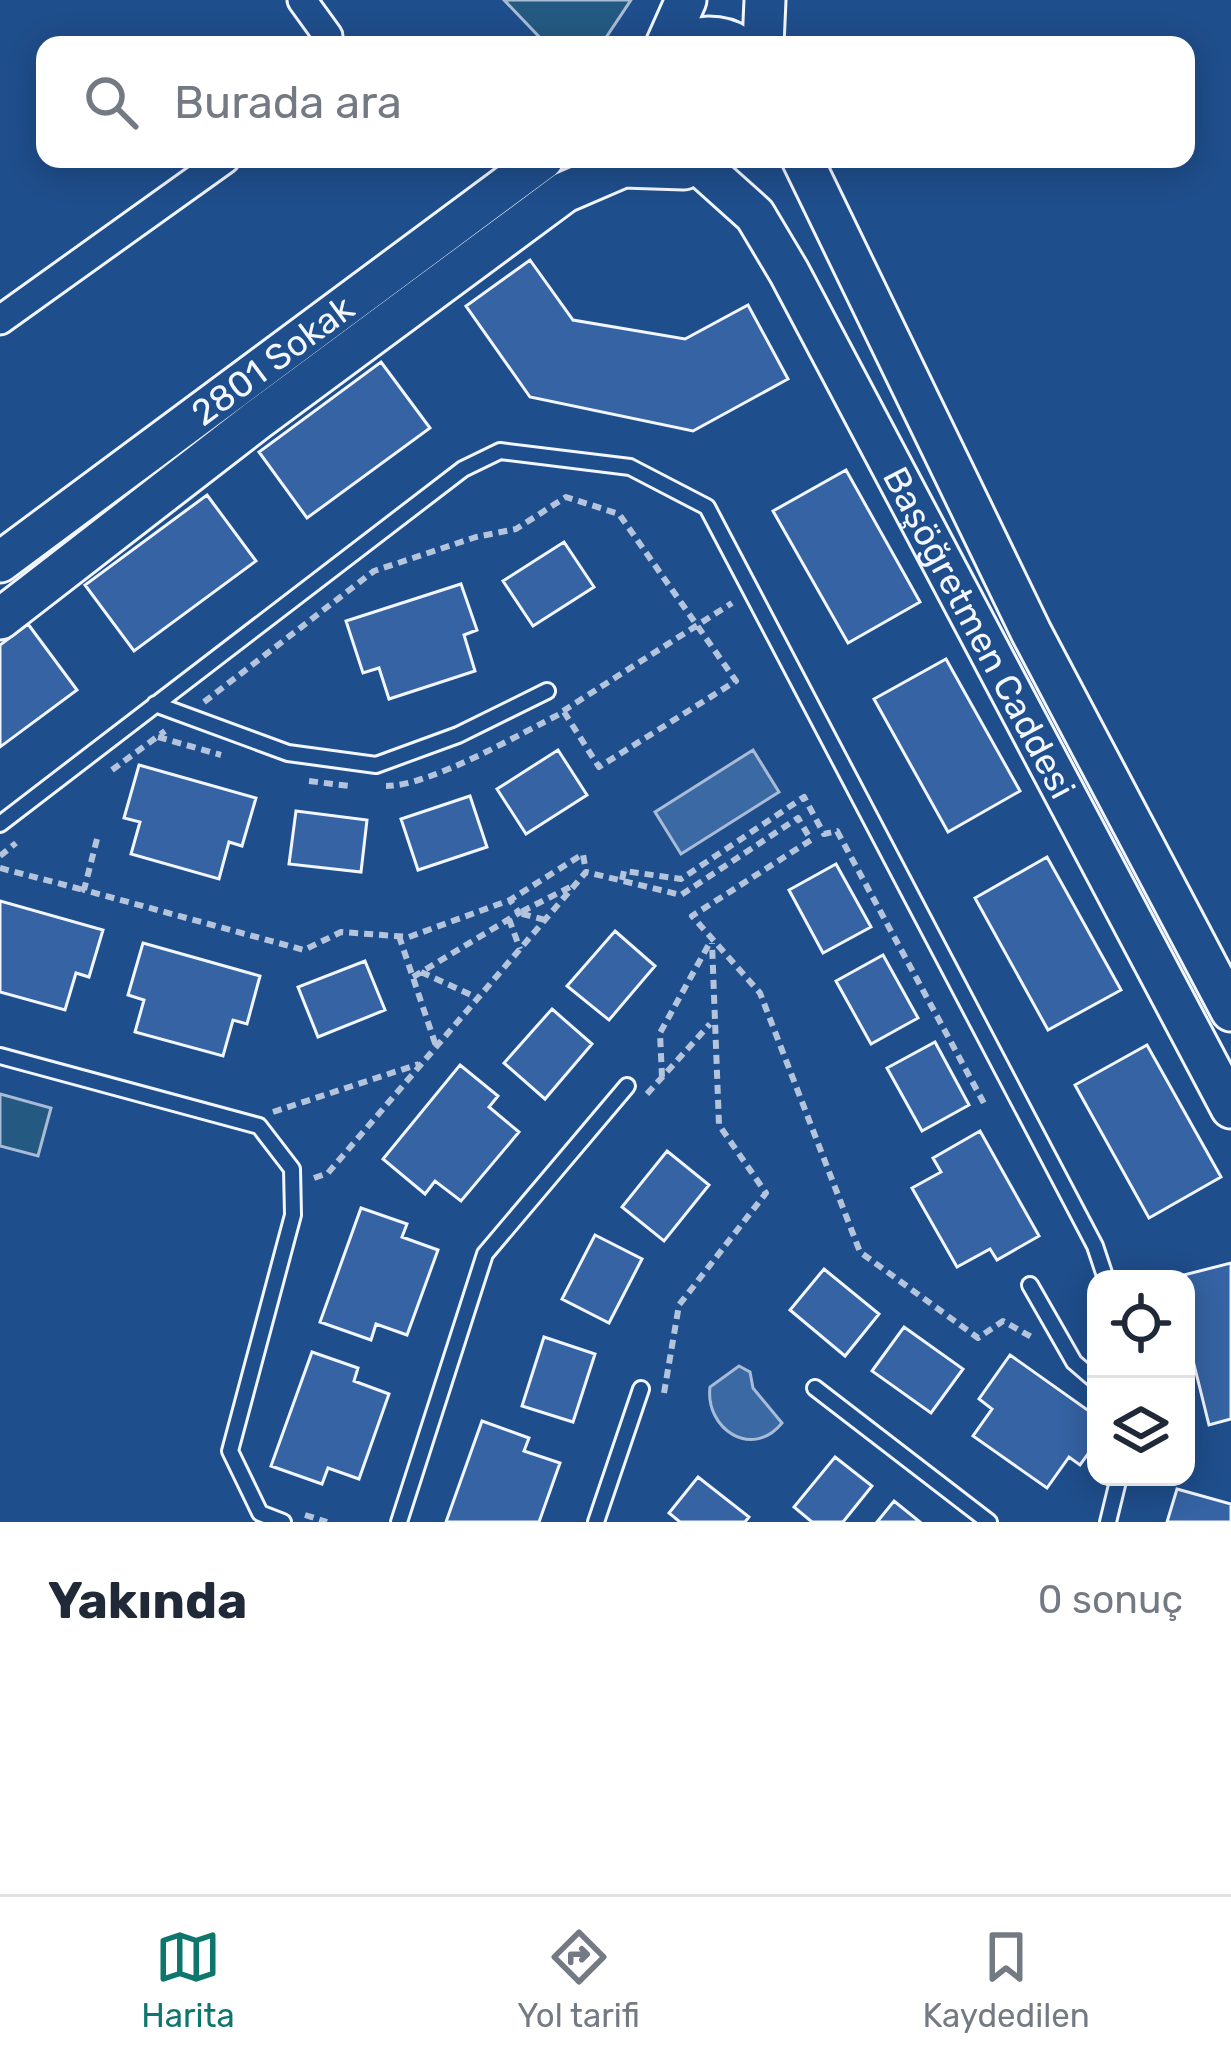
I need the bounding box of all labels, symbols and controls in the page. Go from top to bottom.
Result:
search box [36,36,1195,168]
icon: search [78,69,144,135]
text: Burada ara [174,76,402,129]
street label: 2801 Sokak [183,286,362,435]
street label: Başöğretmen Caddesi [874,460,1084,806]
map controls [1087,1270,1195,1486]
button: locate [1087,1270,1195,1378]
button: layers [1087,1378,1195,1486]
text: Yakında [48,1570,247,1631]
text: 0 sonuç [1038,1577,1183,1623]
tab: Harita [141,1924,235,2035]
tab: Yol tarifi [517,1924,640,2035]
tab: Kaydedilen [922,1924,1090,2035]

